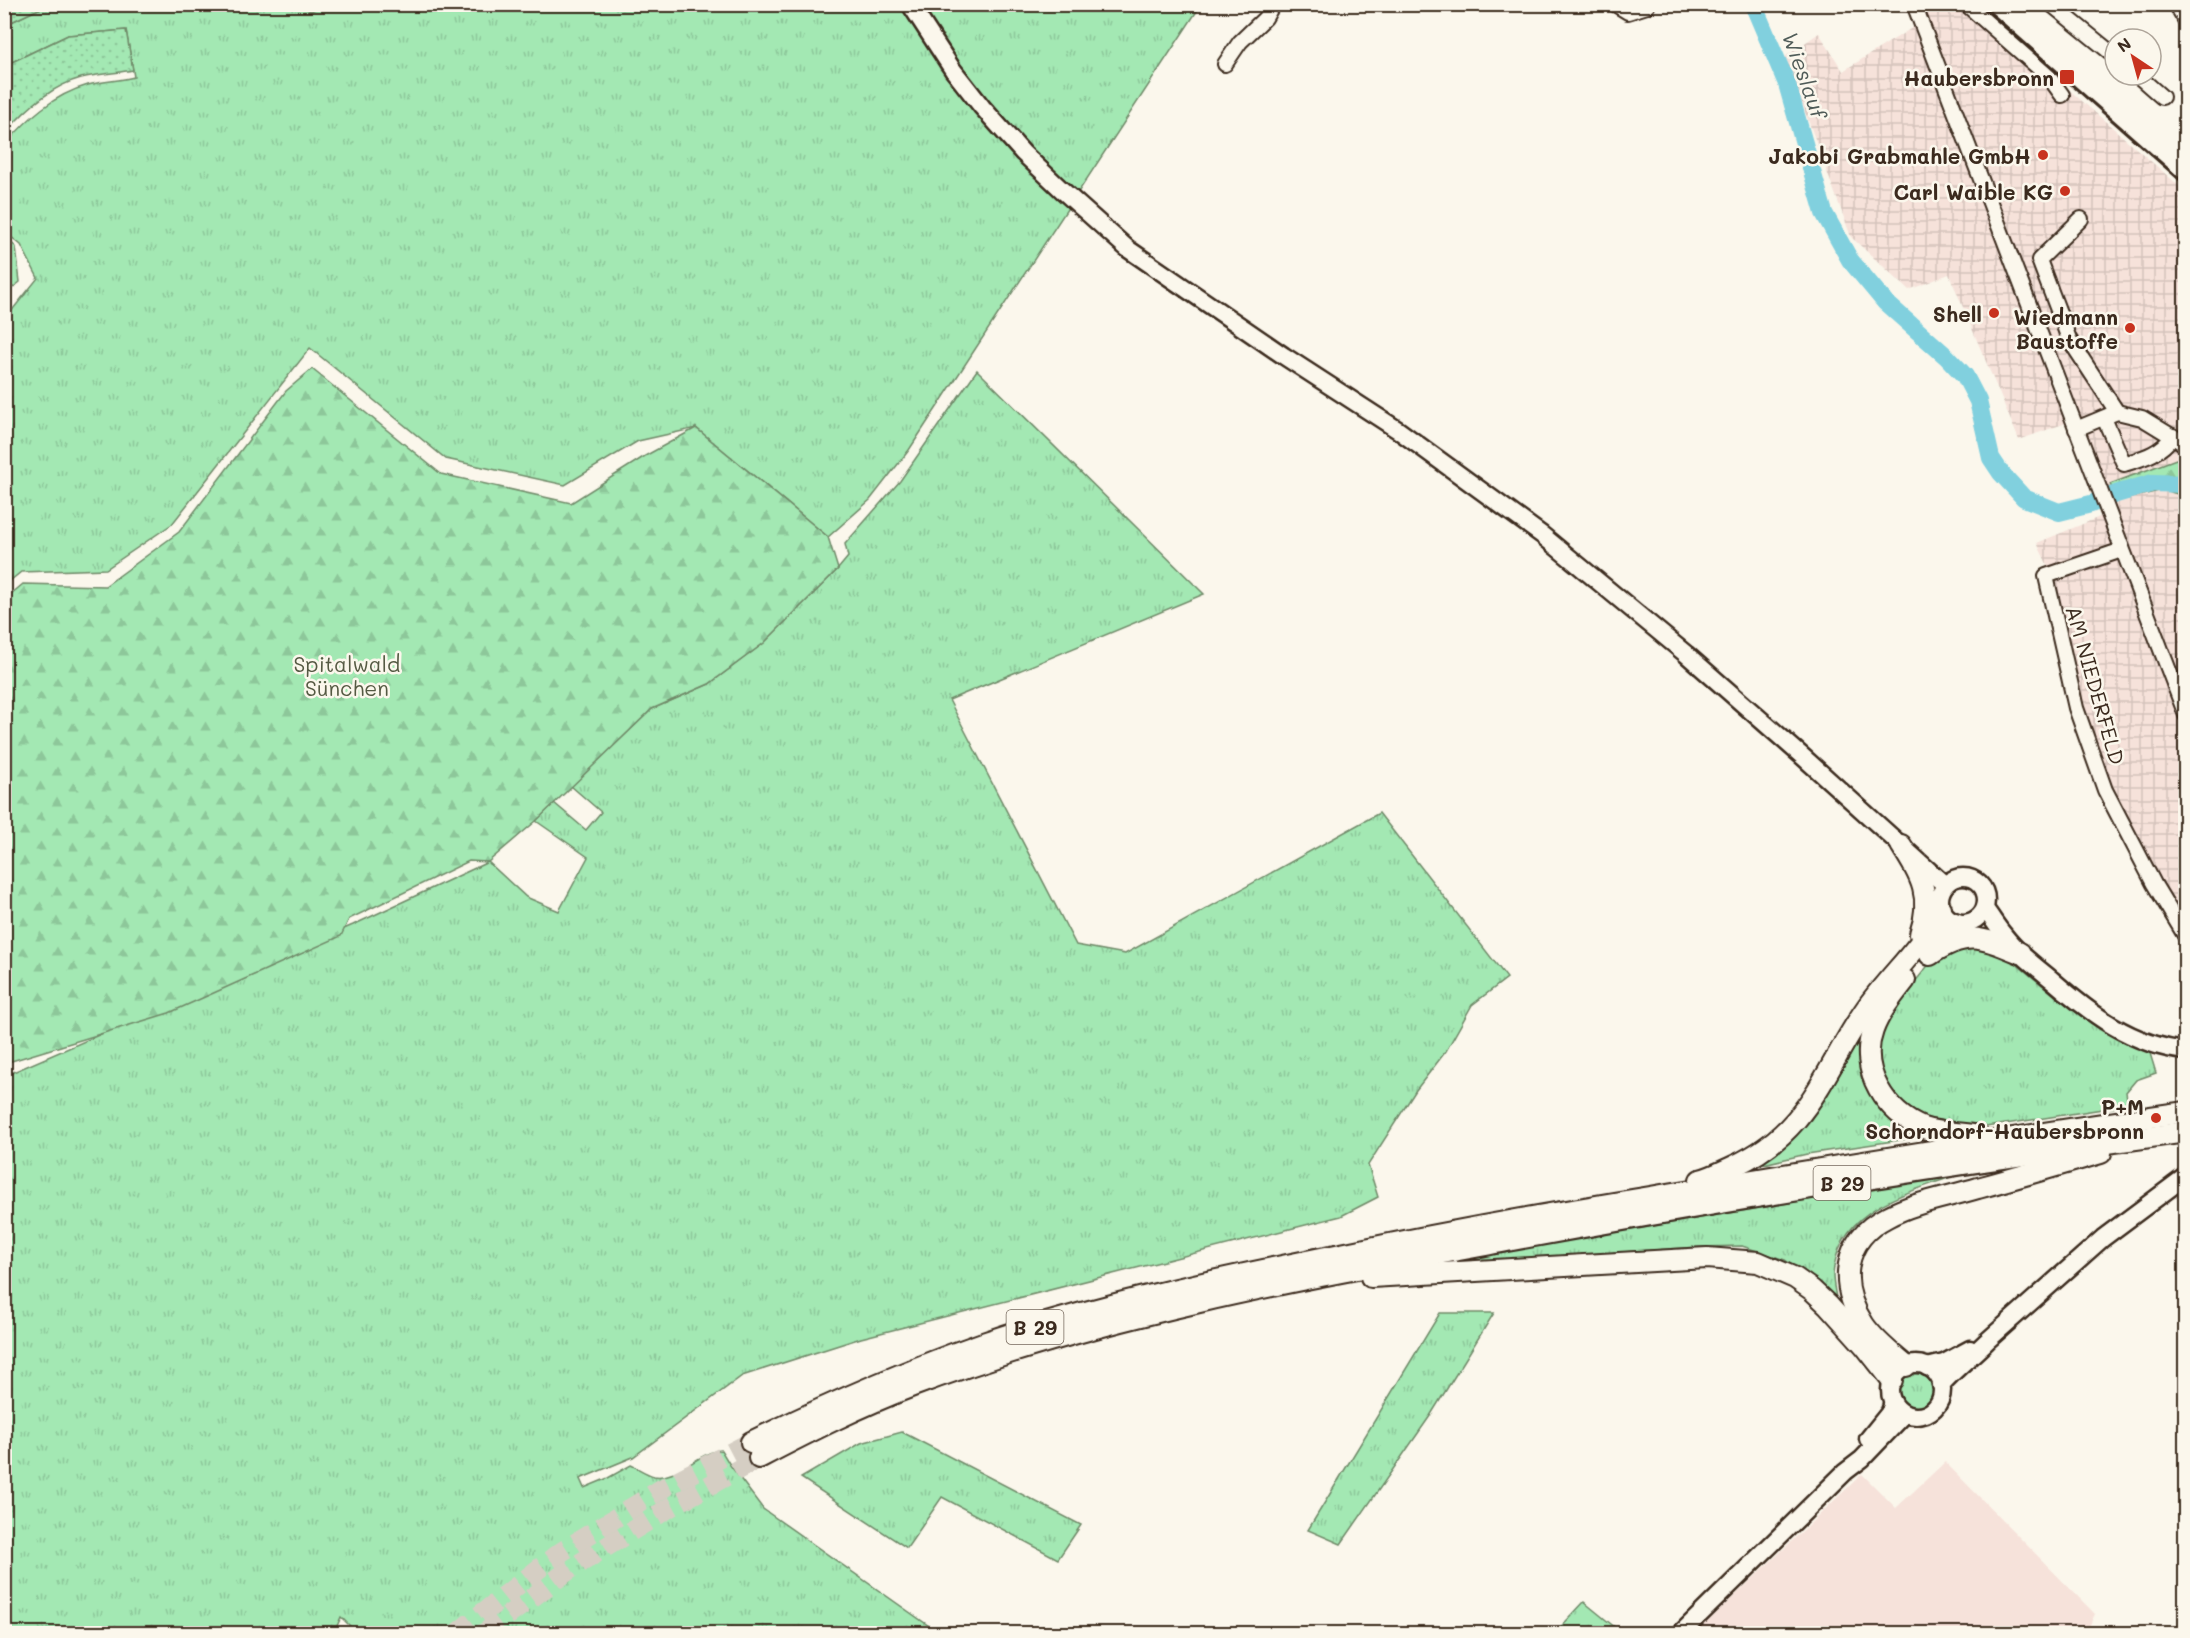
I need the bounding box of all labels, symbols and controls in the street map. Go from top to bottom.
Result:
north arrow [2103,27,2163,87]
water label: Wieslauf [1776,28,1835,125]
text: N [2113,32,2135,57]
place label: Haubersbronn [1904,64,2054,91]
marker: Haubersbronn [2058,68,2076,86]
place label: Jakobi Grabmahle GmbH [1768,142,2031,169]
marker: Jakobi Grabmahle GmbH [2036,148,2050,162]
place label: Carl Waible KG [1893,178,2053,205]
marker: Carl Waible KG [2058,184,2072,198]
place label: Shell [1933,300,1982,327]
place label: Wiedmann Baustoffe [2014,303,2118,354]
marker: Shell [1987,306,2001,320]
marker: Wiedmann Baustoffe [2123,321,2137,335]
street label: AM NIEDERFELD [2060,603,2132,767]
park label: Spitalwald Sünchen [294,650,400,701]
place label: P+M Schorndorf-Haubersbronn [1865,1093,2144,1144]
marker: P+M Schorndorf-Haubersbronn [2149,1111,2163,1125]
road number: B 29 [1814,1166,1870,1200]
road number: B 29 [1006,1310,1064,1344]

